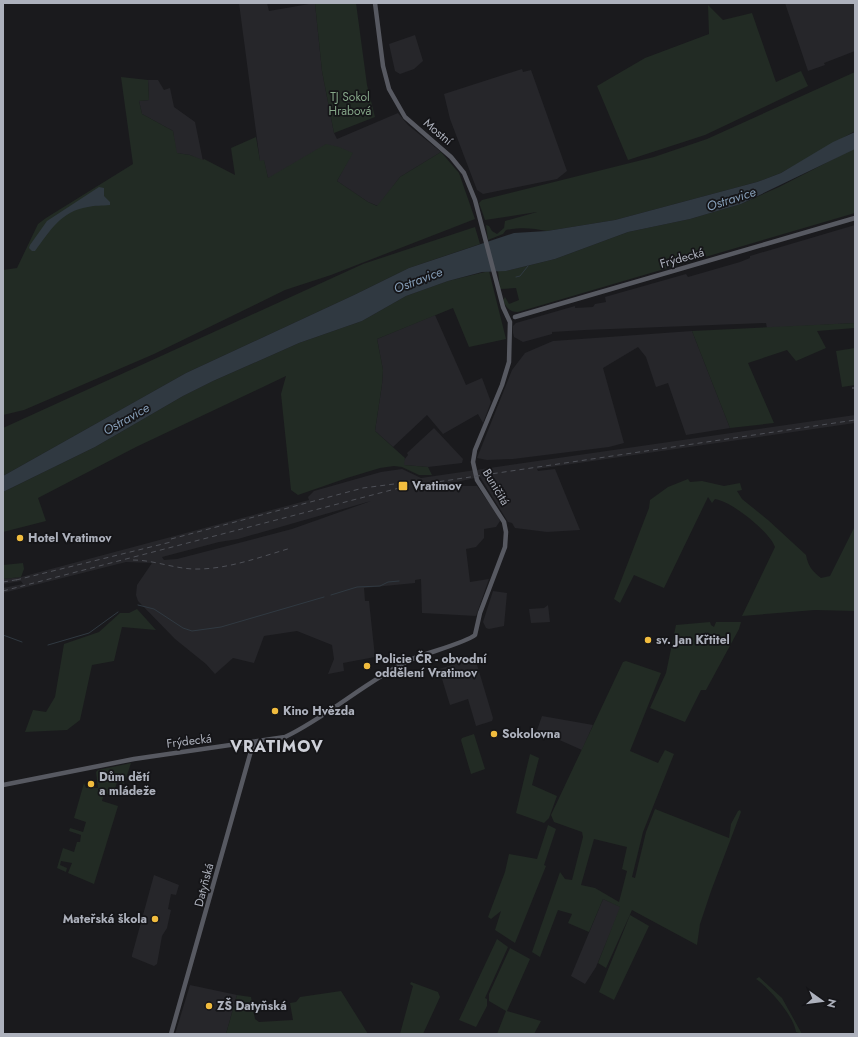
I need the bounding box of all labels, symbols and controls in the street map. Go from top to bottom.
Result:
park label: TJ Sokol Hrabová [329,88,372,120]
street label: Mostní [419,114,457,150]
water label: Ostravice [704,182,759,216]
street label: Frýdecká [658,243,706,273]
water label: Ostravice [391,262,446,298]
water label: Ostravice [99,398,153,440]
street label: Buničitá [478,465,514,509]
place label: Vratimov [411,477,462,495]
marker: Vratimov [397,480,409,492]
place label: Hotel Vratimov [28,529,112,547]
marker: Hotel Vratimov [15,533,25,543]
place label: sv. Jan Křtitel [656,631,730,649]
marker: sv. Jan Křtitel [643,635,653,645]
place label: Policie ČR - obvodní oddělení Vratimov [375,650,487,682]
marker: Policie ČR - obvodní oddělení Vratimov [362,661,372,671]
place label: Kino Hvězda [283,702,355,720]
marker: Kino Hvězda [270,706,280,716]
place label: Sokolovna [502,725,560,743]
street label: Frýdecká [165,729,213,753]
marker: Sokolovna [489,729,499,739]
district label: VRATIMOV [229,735,324,758]
place label: Dům dětí a mládeže [99,768,156,800]
marker: Dům dětí a mládeže [86,779,96,789]
street label: Datyňská [190,861,218,909]
place label: Mateřská škola [63,910,147,928]
marker: Mateřská škola [150,914,160,924]
north arrow [802,981,842,1021]
place label: ZŠ Datyňská [217,997,287,1015]
text: N [823,997,841,1010]
marker: ZŠ Datyňská [204,1001,214,1011]

